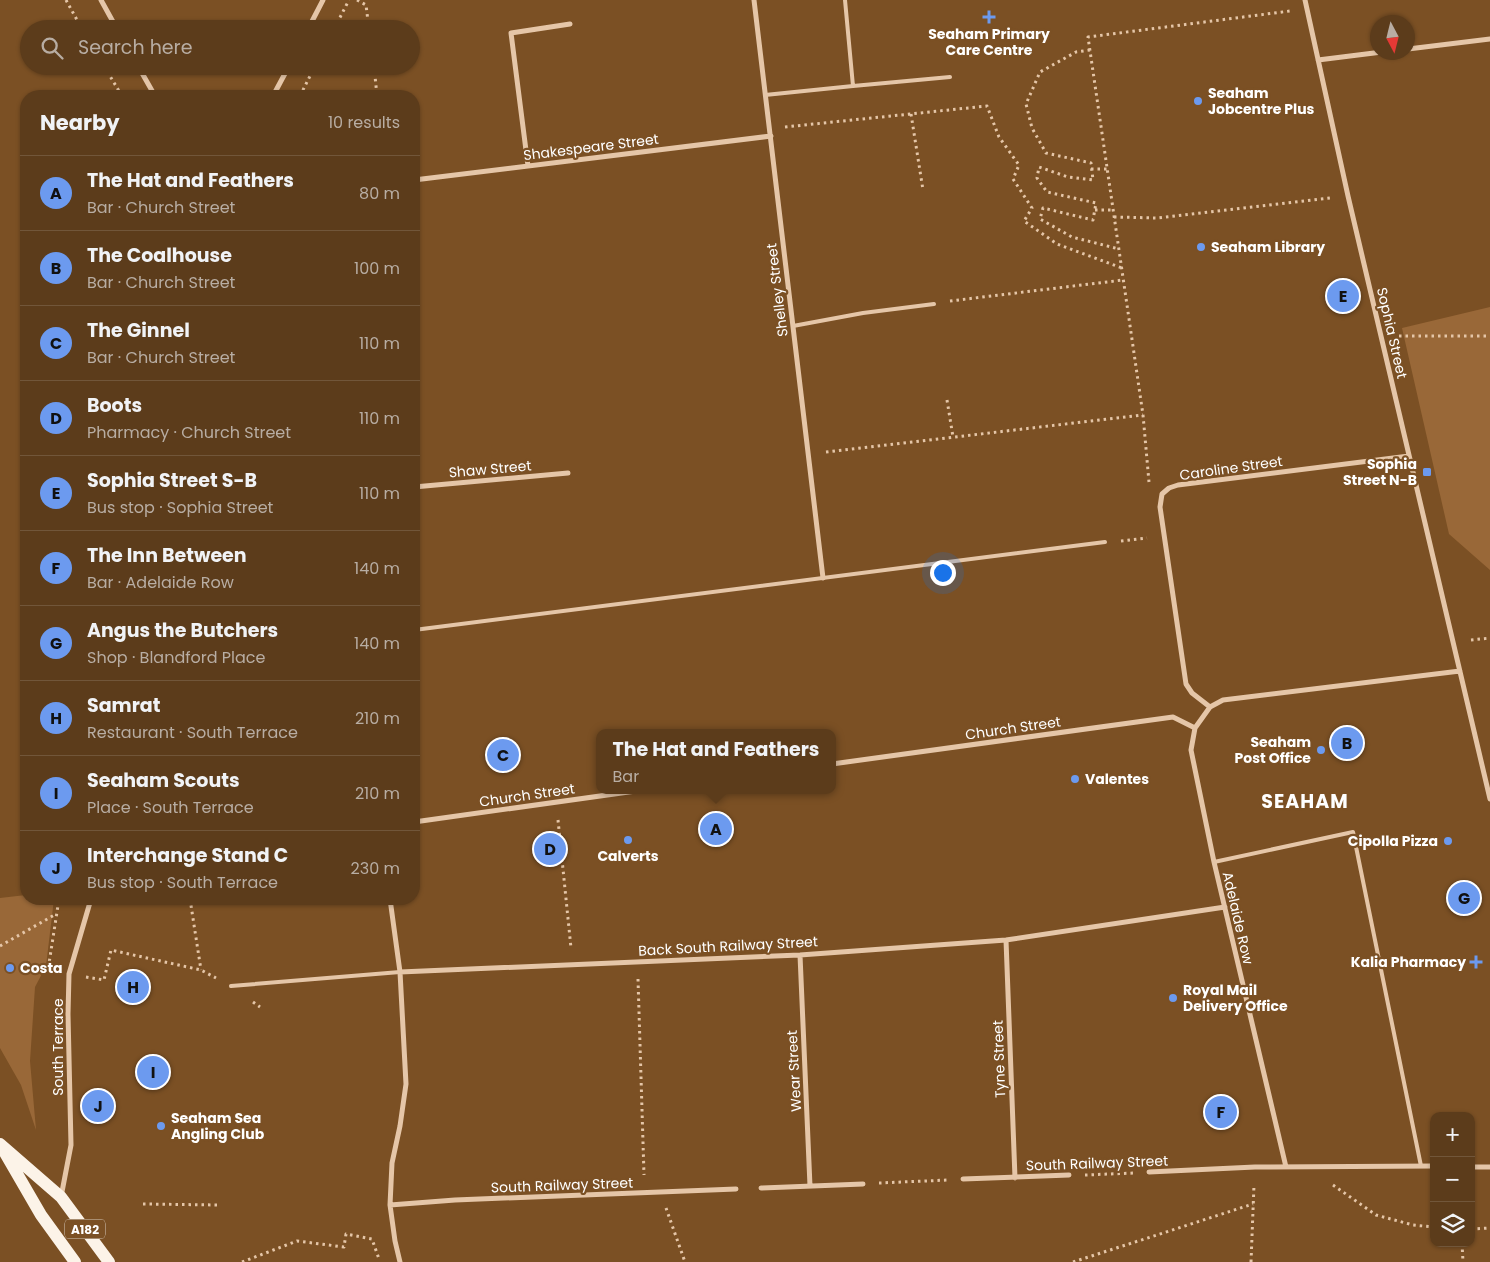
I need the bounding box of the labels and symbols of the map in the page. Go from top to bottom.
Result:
marker: Seaham Primary Care Centre [982,10,996,24]
north arrow [1370,15,1415,60]
place label: Seaham Primary Care Centre [928,24,1050,60]
place label: Seaham Jobcentre Plus [1208,83,1315,119]
marker: Seaham Jobcentre Plus [1192,95,1204,107]
street label: Shakespeare Street [522,129,660,165]
place label: Seaham Library [1211,237,1325,257]
marker: Seaham Library [1195,241,1207,253]
street label: Shelley Street [761,242,793,338]
pin: E [1327,277,1359,315]
street label: Sophia Street [1372,285,1412,381]
street label: Caroline Street [1178,451,1284,485]
place label: Sophia Street N-B [1343,454,1417,490]
street label: Shaw Street [448,455,532,483]
marker: Sophia Street N-B [1421,466,1433,478]
your location [930,560,956,586]
street label: Church Street [964,711,1062,745]
pin: B [1331,724,1363,762]
place label: Seaham Post Office [1235,732,1311,768]
pin: C [487,736,519,774]
marker: Seaham Post Office [1315,744,1327,756]
place label: Valentes [1085,769,1149,789]
marker: Valentes [1069,773,1081,785]
street label: Church Street [478,778,576,812]
district label: SEAHAM [1261,788,1349,815]
pin: A [700,810,732,848]
pin: D [534,830,566,868]
place label: Cipolla Pizza [1348,831,1438,851]
marker: Calverts [622,834,634,846]
marker: Cipolla Pizza [1442,835,1454,847]
place label: Calverts [597,846,659,866]
street label: Adelaide Row [1218,870,1259,967]
pin: G [1448,879,1480,917]
street label: Back South Railway Street [638,931,818,961]
place label: Kalia Pharmacy [1351,952,1466,972]
marker: Kalia Pharmacy [1470,956,1482,968]
place label: Costa [20,958,63,978]
marker: Costa [4,962,16,974]
pin: H [117,968,149,1006]
place label: Royal Mail Delivery Office [1183,980,1288,1016]
marker: Royal Mail Delivery Office [1167,992,1179,1004]
street label: South Terrace [48,998,68,1096]
street label: Tyne Street [988,1020,1010,1098]
street label: Wear Street [782,1030,806,1112]
pin: I [137,1053,169,1091]
pin: J [82,1087,114,1125]
pin: F [1205,1093,1237,1131]
place label: Seaham Sea Angling Club [171,1108,265,1144]
marker: Seaham Sea Angling Club [155,1120,167,1132]
street label: South Railway Street [1026,1151,1168,1175]
street label: South Railway Street [491,1173,633,1197]
road number: A182 [65,1220,105,1238]

